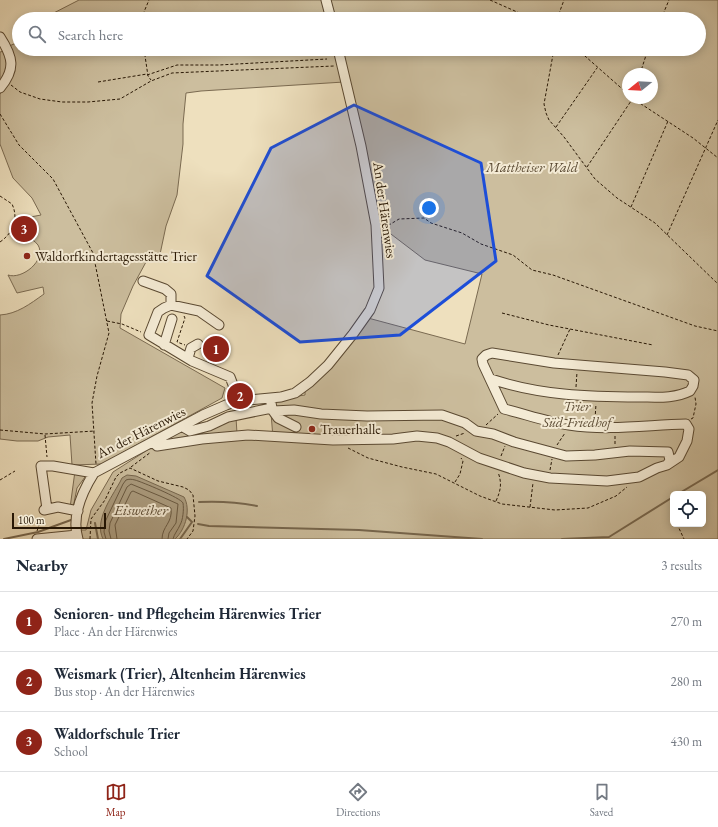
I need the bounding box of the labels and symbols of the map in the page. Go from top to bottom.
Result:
north arrow [622,68,658,104]
park label: Mattheiser Wald [485,158,579,176]
street label: An der Härenwies [369,160,401,260]
your location [419,198,439,218]
pin: 3 [11,214,37,244]
place label: Waldorfkindertagesstätte Trier [35,247,197,265]
marker: Waldorfkindertagesstätte Trier [22,251,32,261]
pin: 1 [203,334,229,364]
pin: 2 [227,381,253,411]
park label: Trier Süd-Friedhof [541,397,615,431]
street label: An der Härenwies [93,402,189,462]
place label: Trauerhalle [320,420,381,438]
marker: Trauerhalle [307,424,317,434]
water label: Eisweiher [113,500,169,519]
scale bar [12,511,106,530]

